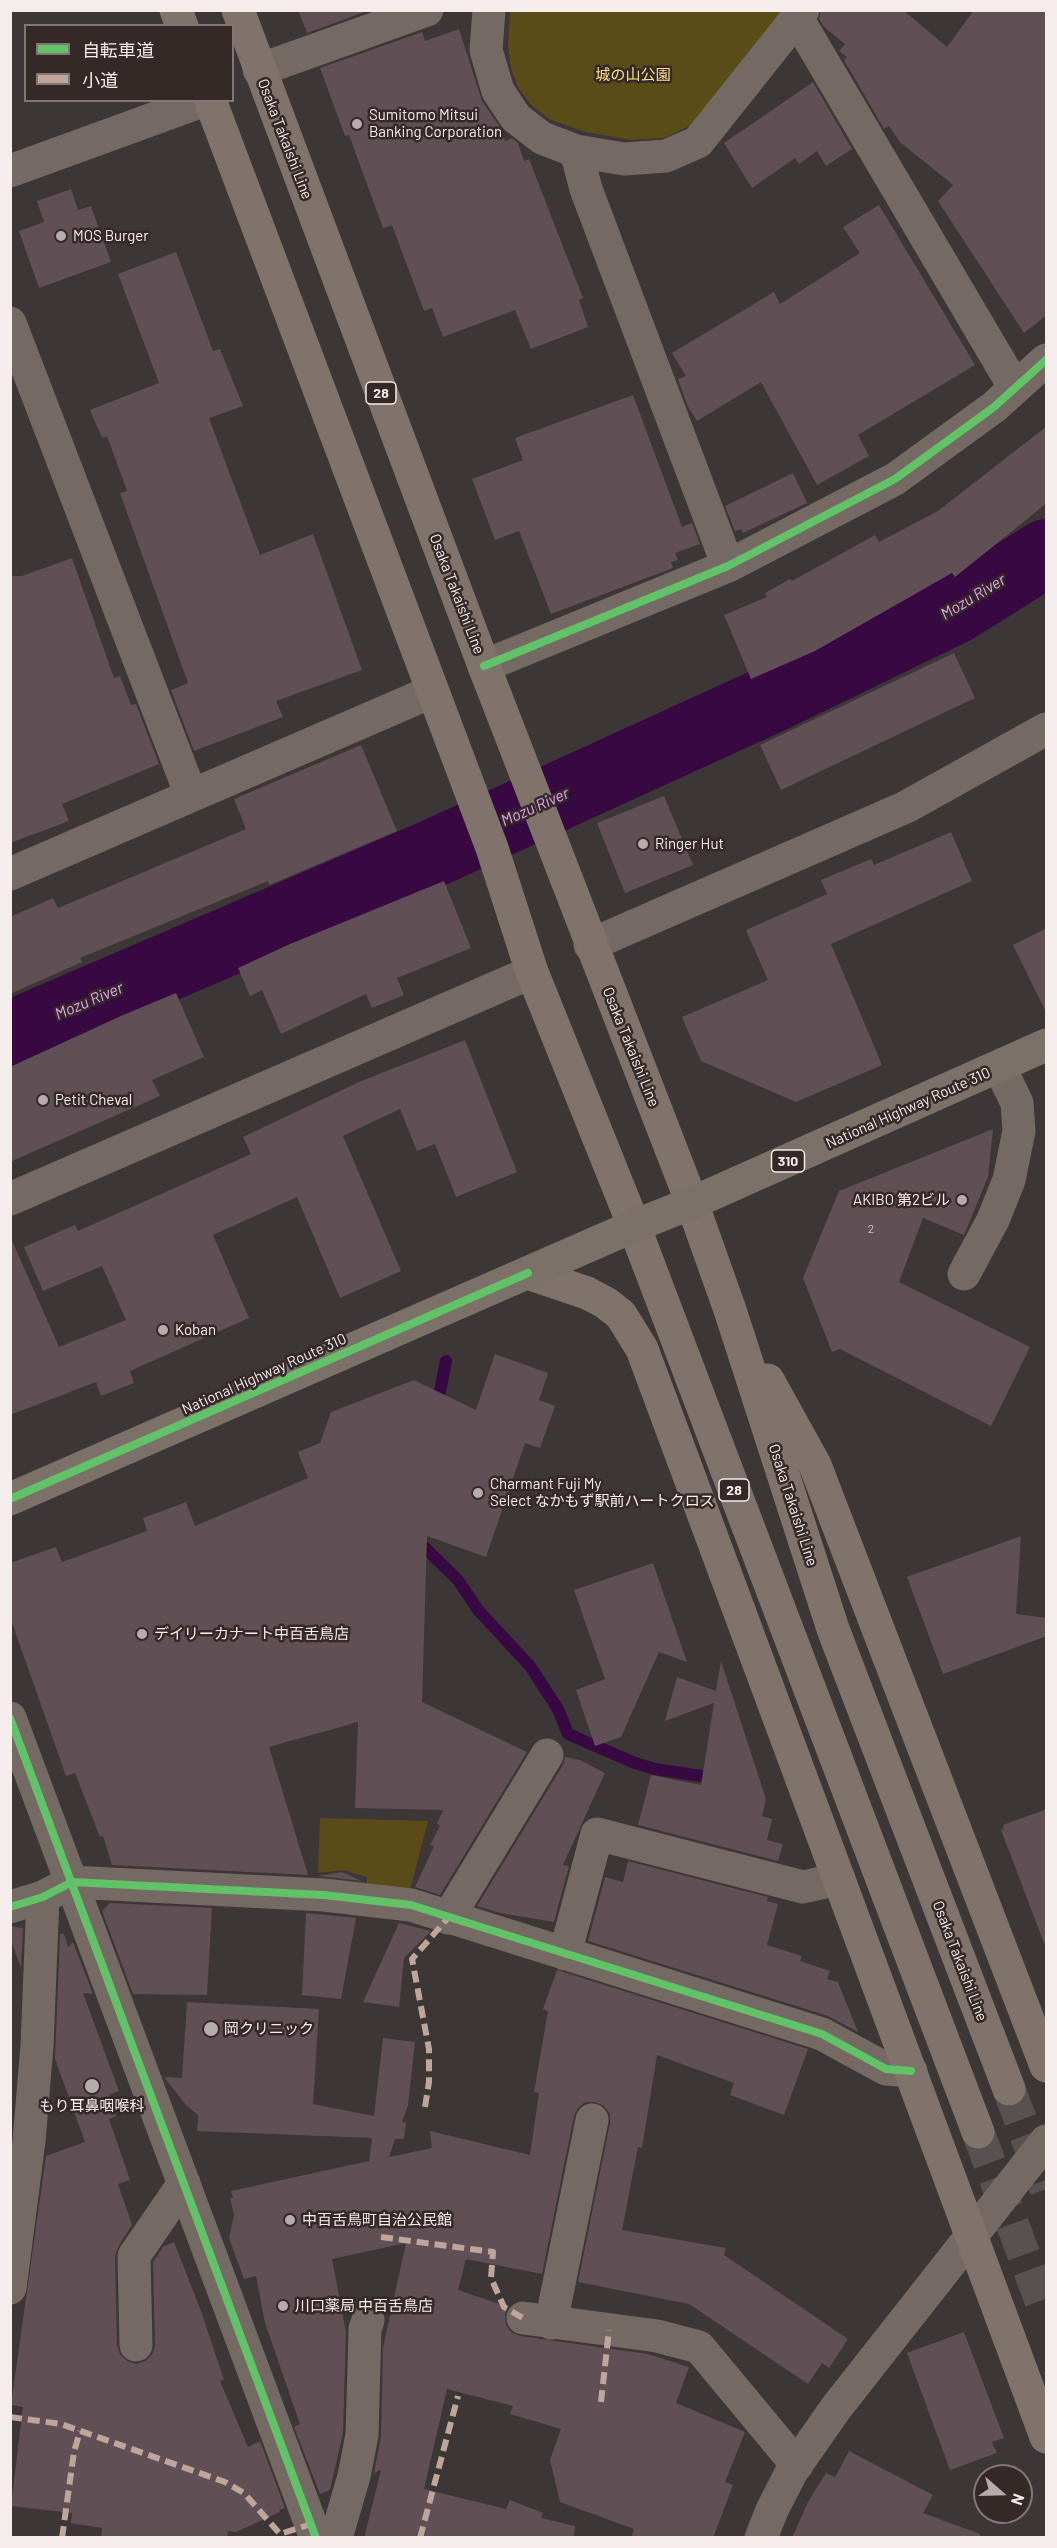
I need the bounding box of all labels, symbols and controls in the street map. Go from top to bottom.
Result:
legend [24,24,234,102]
text: 自転車道 [82,39,154,61]
park label: 城の山公園 [596,66,670,84]
text: 小道 [82,69,118,91]
street label: Osaka Takaishi Line [254,76,316,202]
place label: Sumitomo Mitsui Banking Corporation [369,106,502,141]
marker: Sumitomo Mitsui Banking Corporation [350,117,364,131]
place label: MOS Burger [73,227,149,245]
marker: MOS Burger [54,229,68,243]
road number: 28 [366,382,396,404]
street label: Osaka Takaishi Line [426,531,488,657]
water label: Mozu River [937,570,1009,624]
water label: Mozu River [498,784,572,830]
place label: Ringer Hut [655,835,724,853]
marker: Ringer Hut [636,837,650,851]
water label: Mozu River [52,978,126,1024]
street label: Osaka Takaishi Line [599,984,663,1110]
street label: National Highway Route 310 [823,1064,993,1152]
place label: Petit Cheval [55,1091,132,1109]
marker: Petit Cheval [36,1093,50,1107]
road number: 310 [772,1150,804,1172]
place label: AKIBO 第2ビル [853,1191,950,1209]
marker: AKIBO 第2ビル [955,1193,969,1207]
house number: 2 [868,1222,874,1236]
place label: Koban [175,1321,216,1339]
marker: Koban [156,1323,170,1337]
street label: National Highway Route 310 [179,1330,349,1418]
street label: Osaka Takaishi Line [765,1442,821,1568]
place label: Charmant Fuji My Select なかもず駅前ハートクロス [490,1475,714,1510]
road number: 28 [719,1479,749,1501]
marker: Charmant Fuji My Select なかもず駅前ハートクロス [471,1486,485,1500]
place label: デイリーカナート中百舌鳥店 [154,1625,349,1643]
marker: デイリーカナート中百舌鳥店 [135,1627,149,1641]
street label: Osaka Takaishi Line [929,1898,991,2024]
marker: 岡クリニック [202,2020,220,2038]
place label: 岡クリニック [224,2020,314,2038]
marker: もり耳鼻咽喉科 [83,2077,101,2095]
place label: もり耳鼻咽喉科 [40,2097,144,2115]
place label: 中百舌鳥町自治公民館 [302,2211,452,2229]
marker: 中百舌鳥町自治公民館 [283,2213,297,2227]
place label: 川口薬局 中百舌鳥店 [295,2297,433,2315]
marker: 川口薬局 中百舌鳥店 [276,2299,290,2313]
north arrow [973,2464,1033,2524]
text: N [1008,2491,1029,2508]

